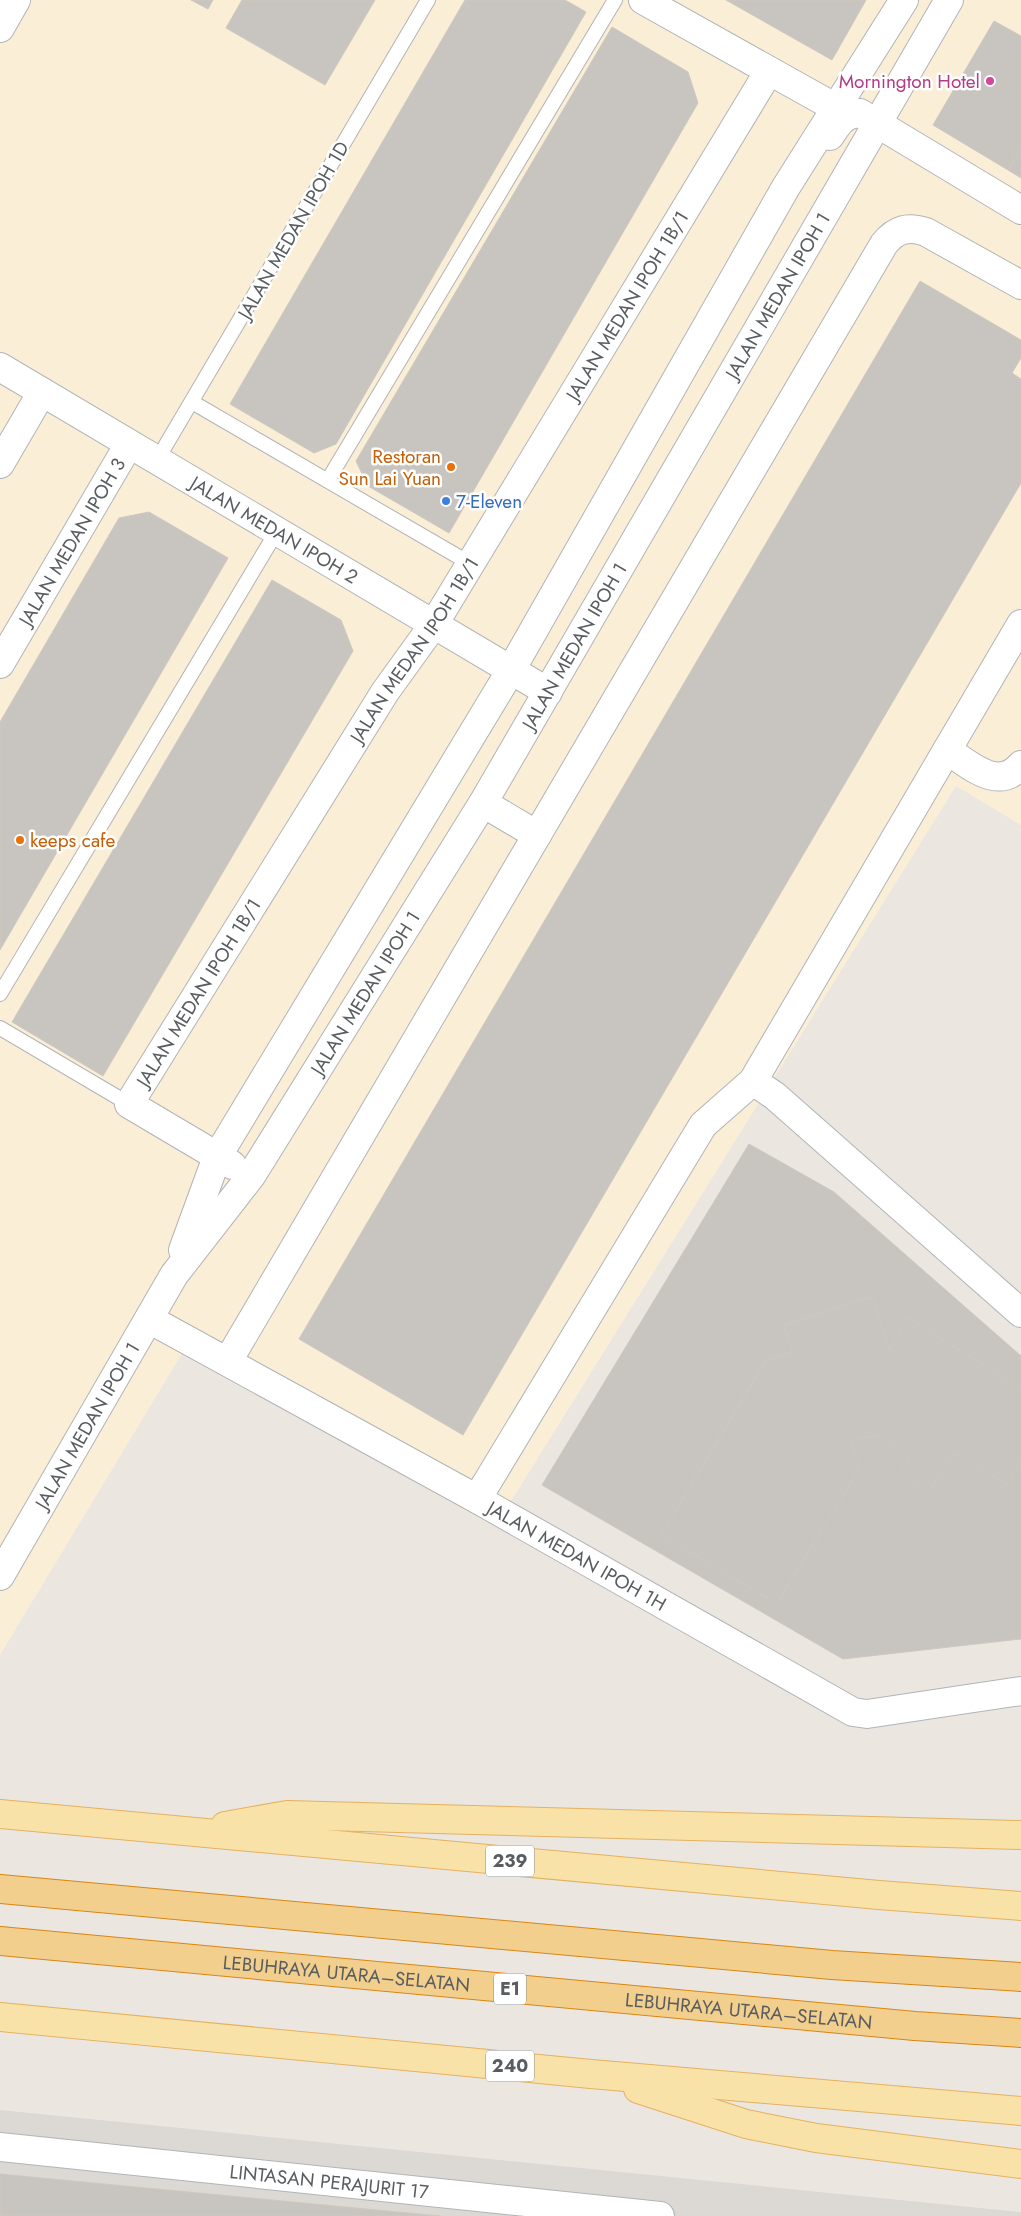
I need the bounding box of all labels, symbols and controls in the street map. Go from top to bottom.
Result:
place label: Mornington Hotel [839,68,980,95]
marker: Mornington Hotel [984,75,996,87]
street label: JALAN MEDAN IPOH 1D [230,136,355,327]
street label: JALAN MEDAN IPOH 1B/1 [558,206,695,408]
street label: JALAN MEDAN IPOH 1 [717,208,837,387]
place label: Restoran Sun Lai Yuan [338,443,441,492]
street label: JALAN MEDAN IPOH 3 [11,453,132,633]
marker: Restoran Sun Lai Yuan [445,461,457,473]
street label: JALAN MEDAN IPOH 2 [183,468,363,590]
place label: 7-Eleven [456,488,522,515]
marker: 7-Eleven [440,495,452,507]
street label: JALAN MEDAN IPOH 1B/1 [342,552,485,751]
street label: JALAN MEDAN IPOH 1 [514,558,634,737]
place label: keeps cafe [30,827,115,854]
marker: keeps cafe [14,834,26,846]
street label: JALAN MEDAN IPOH 1B/1 [128,893,267,1095]
street label: JALAN MEDAN IPOH 1 [303,906,427,1083]
street label: JALAN MEDAN IPOH 1 [27,1337,146,1516]
street label: JALAN MEDAN IPOH 1H [480,1493,671,1618]
road number: 239 [486,1845,534,1876]
street label: LEBUHRAYA UTARA–SELATAN [222,1949,471,1999]
road number: E1 [494,1974,526,2005]
street label: LEBUHRAYA UTARA–SELATAN [624,1986,873,2036]
road number: 240 [486,2050,534,2082]
street label: LINTASAN PERAJURIT 17 [228,2158,430,2206]

